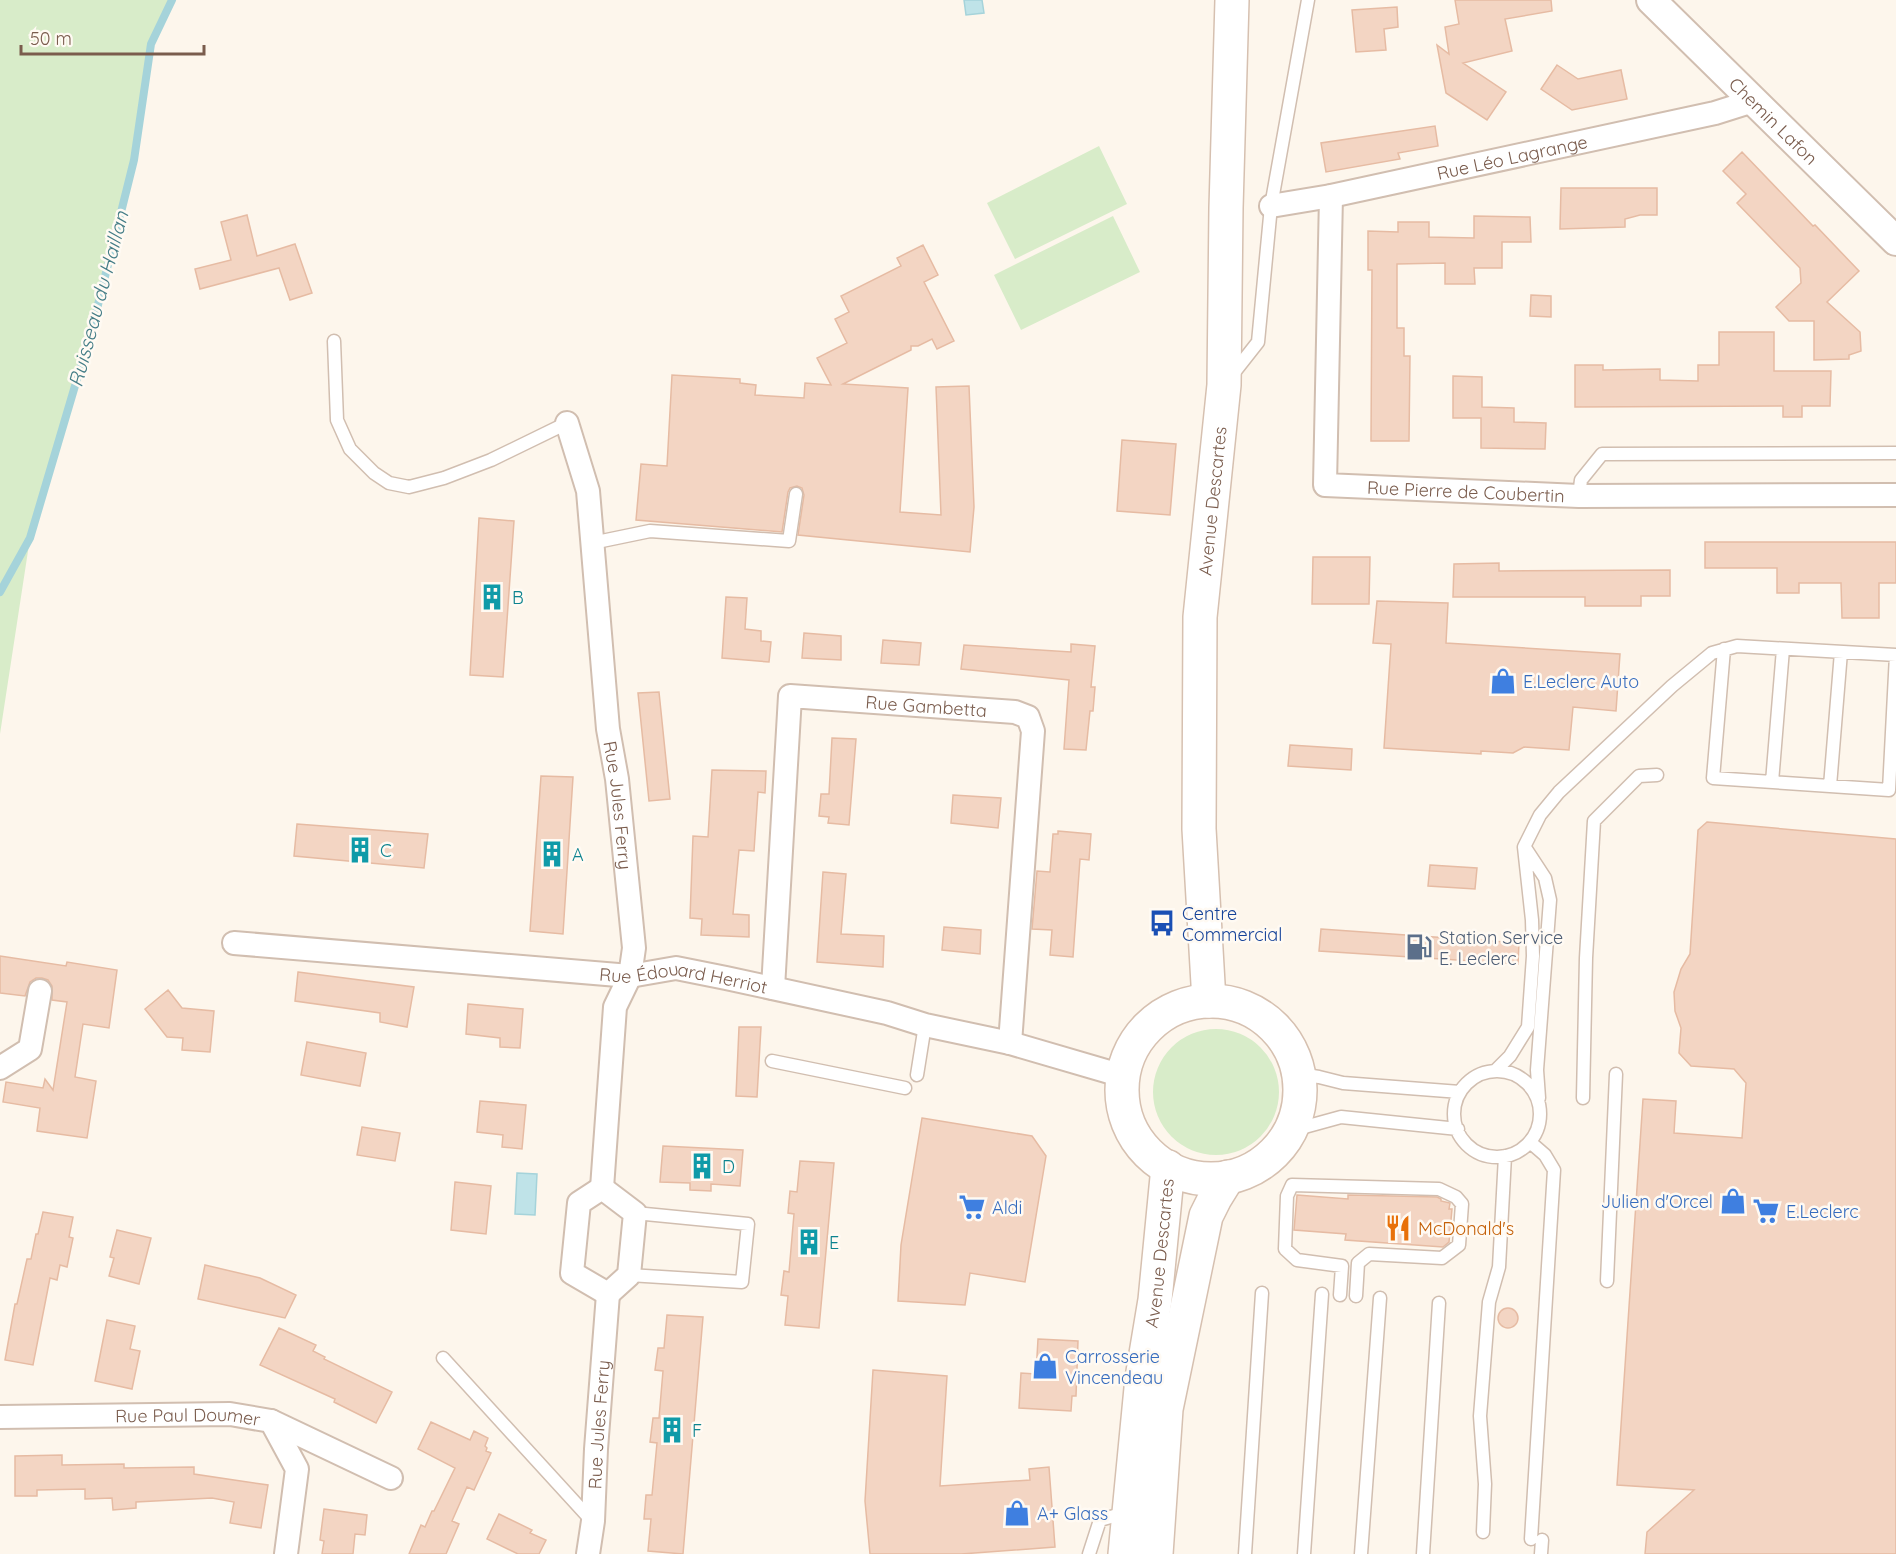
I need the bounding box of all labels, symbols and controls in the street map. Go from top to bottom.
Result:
scale bar [21,18,204,56]
text: 50 m [30,27,72,50]
street label: Chemin Lafon [1724,72,1823,169]
street label: Rue Léo Lagrange [1434,129,1589,184]
water label: Ruisseau du Haillan [63,208,134,390]
street label: Avenue Descartes [1193,425,1231,577]
street label: Rue Pierre de Coubertin [1366,475,1565,507]
building icon: B [477,582,507,612]
place label: B [512,586,524,609]
shop icon: E.Leclerc Auto [1488,666,1518,696]
place label: E.Leclerc Auto [1523,670,1639,693]
street label: Rue Gambetta [865,690,988,721]
street label: Rue Jules Ferry [599,739,638,871]
building icon: C [345,835,375,865]
place label: C [380,839,392,862]
building icon: A [537,839,567,869]
place label: A [572,843,584,866]
place label: Centre Commercial [1182,902,1282,946]
bus stop icon: Centre Commercial [1147,908,1177,938]
place label: Station Service E. Leclerc [1439,926,1563,970]
fuel station icon: Station Service E. Leclerc [1404,932,1434,962]
street label: Rue Édouard Herriot [598,956,770,998]
building icon: D [687,1151,717,1181]
place label: D [722,1155,735,1178]
street label: Avenue Descartes [1139,1177,1178,1329]
shop icon: Julien d'Orcel [1718,1186,1748,1216]
place label: Julien d'Orcel [1601,1190,1713,1213]
supermarket icon: Aldi [957,1192,987,1222]
place label: Aldi [992,1196,1022,1219]
supermarket icon: E.Leclerc [1751,1196,1781,1226]
place label: E.Leclerc [1786,1200,1859,1223]
restaurant icon: McDonald's [1383,1213,1413,1243]
place label: McDonald's [1418,1217,1514,1240]
building icon: E [794,1227,824,1257]
place label: E [829,1231,839,1254]
place label: Carrosserie Vincendeau [1065,1345,1163,1389]
shop icon: Carrosserie Vincendeau [1030,1351,1060,1381]
street label: Rue Jules Ferry [583,1359,614,1490]
street label: Rue Paul Doumer [115,1402,262,1431]
building icon: F [657,1415,687,1445]
place label: F [692,1419,702,1442]
shop icon: A+ Glass [1002,1498,1032,1528]
place label: A+ Glass [1037,1502,1108,1525]

